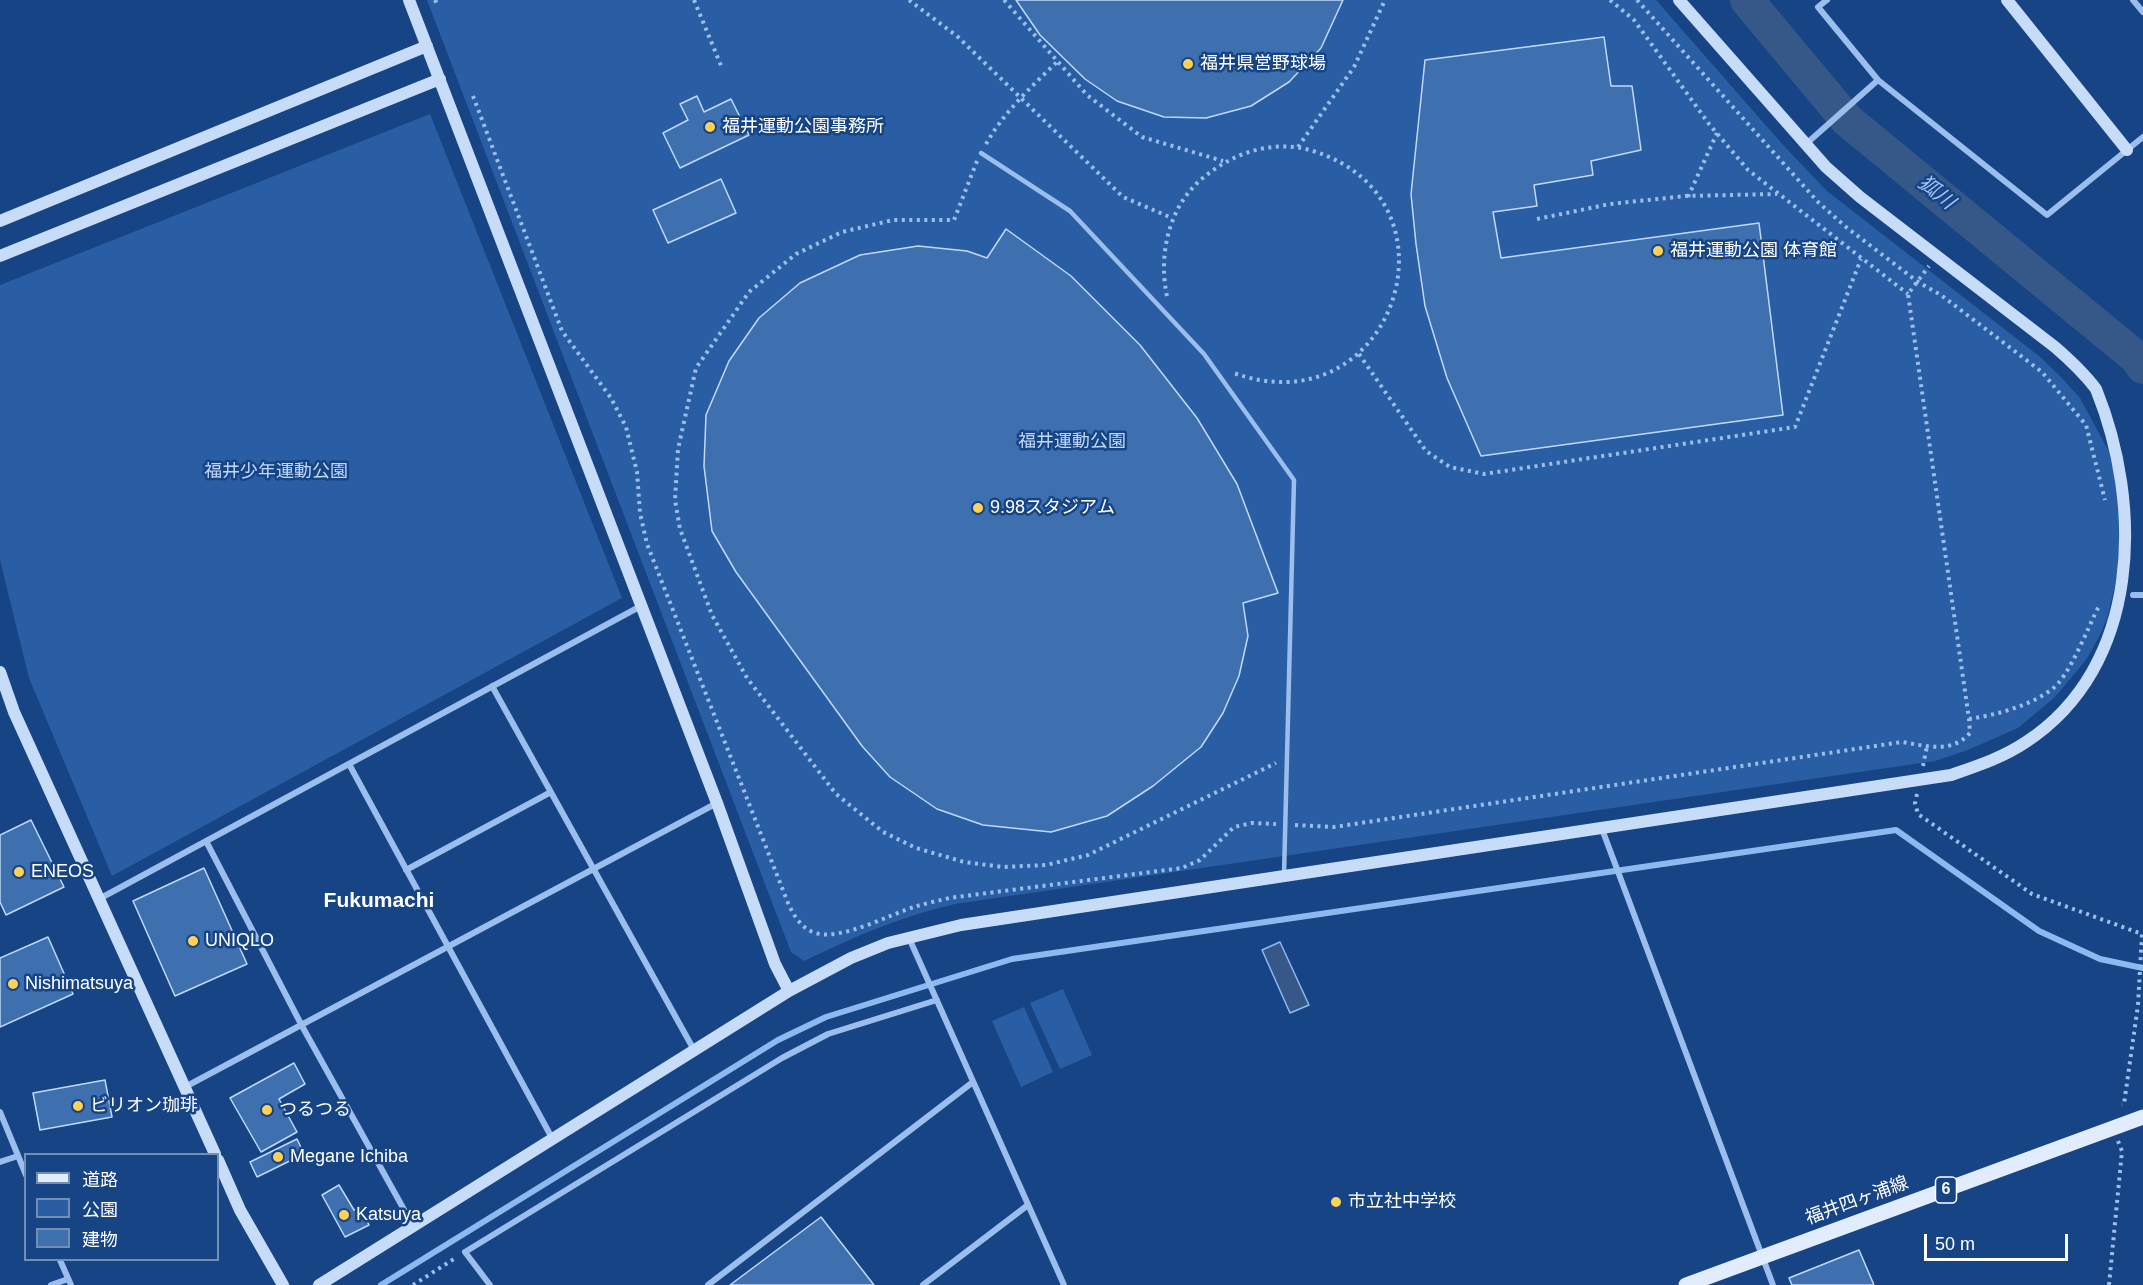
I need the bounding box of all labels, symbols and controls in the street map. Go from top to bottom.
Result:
place label: 福井県営野球場 [1200,53,1326,75]
marker: 福井県営野球場 [1181,57,1195,71]
place label: 福井運動公園事務所 [722,116,884,138]
marker: 福井運動公園事務所 [703,120,717,134]
water label: 狐川 [1913,171,1959,215]
place label: 福井運動公園 体育館 [1670,240,1837,262]
marker: 福井運動公園 体育館 [1651,244,1665,258]
park label: 福井運動公園 [1018,431,1126,453]
park label: 福井少年運動公園 [204,461,348,483]
place label: 9.98スタジアム [990,497,1115,519]
marker: 9.98スタジアム [971,501,985,515]
place label: ENEOS [31,861,94,883]
marker: ENEOS [12,865,26,879]
district label: Fukumachi [324,888,434,914]
place label: UNIQLO [205,930,274,952]
marker: UNIQLO [186,934,200,948]
place label: Nishimatsuya [25,973,133,995]
marker: Nishimatsuya [6,977,20,991]
place label: ビリオン珈琲 [90,1095,198,1117]
marker: ビリオン珈琲 [71,1099,85,1113]
place label: つるつる [279,1099,351,1121]
marker: つるつる [260,1103,274,1117]
place label: Megane Ichiba [290,1146,408,1168]
marker: Megane Ichiba [271,1150,285,1164]
legend [24,1153,219,1261]
text: 道路 [82,1170,118,1190]
street label: 福井四ヶ浦線 [1803,1172,1911,1230]
road number: 6 [1936,1177,1956,1203]
place label: 市立社中学校 [1348,1191,1456,1213]
marker: 市立社中学校 [1329,1195,1343,1209]
text: 公園 [82,1200,118,1220]
place label: Katsuya [356,1204,421,1226]
marker: Katsuya [337,1208,351,1222]
scale bar [1927,1222,2071,1260]
text: 建物 [82,1230,118,1250]
text: 50 m [1935,1234,1975,1254]

